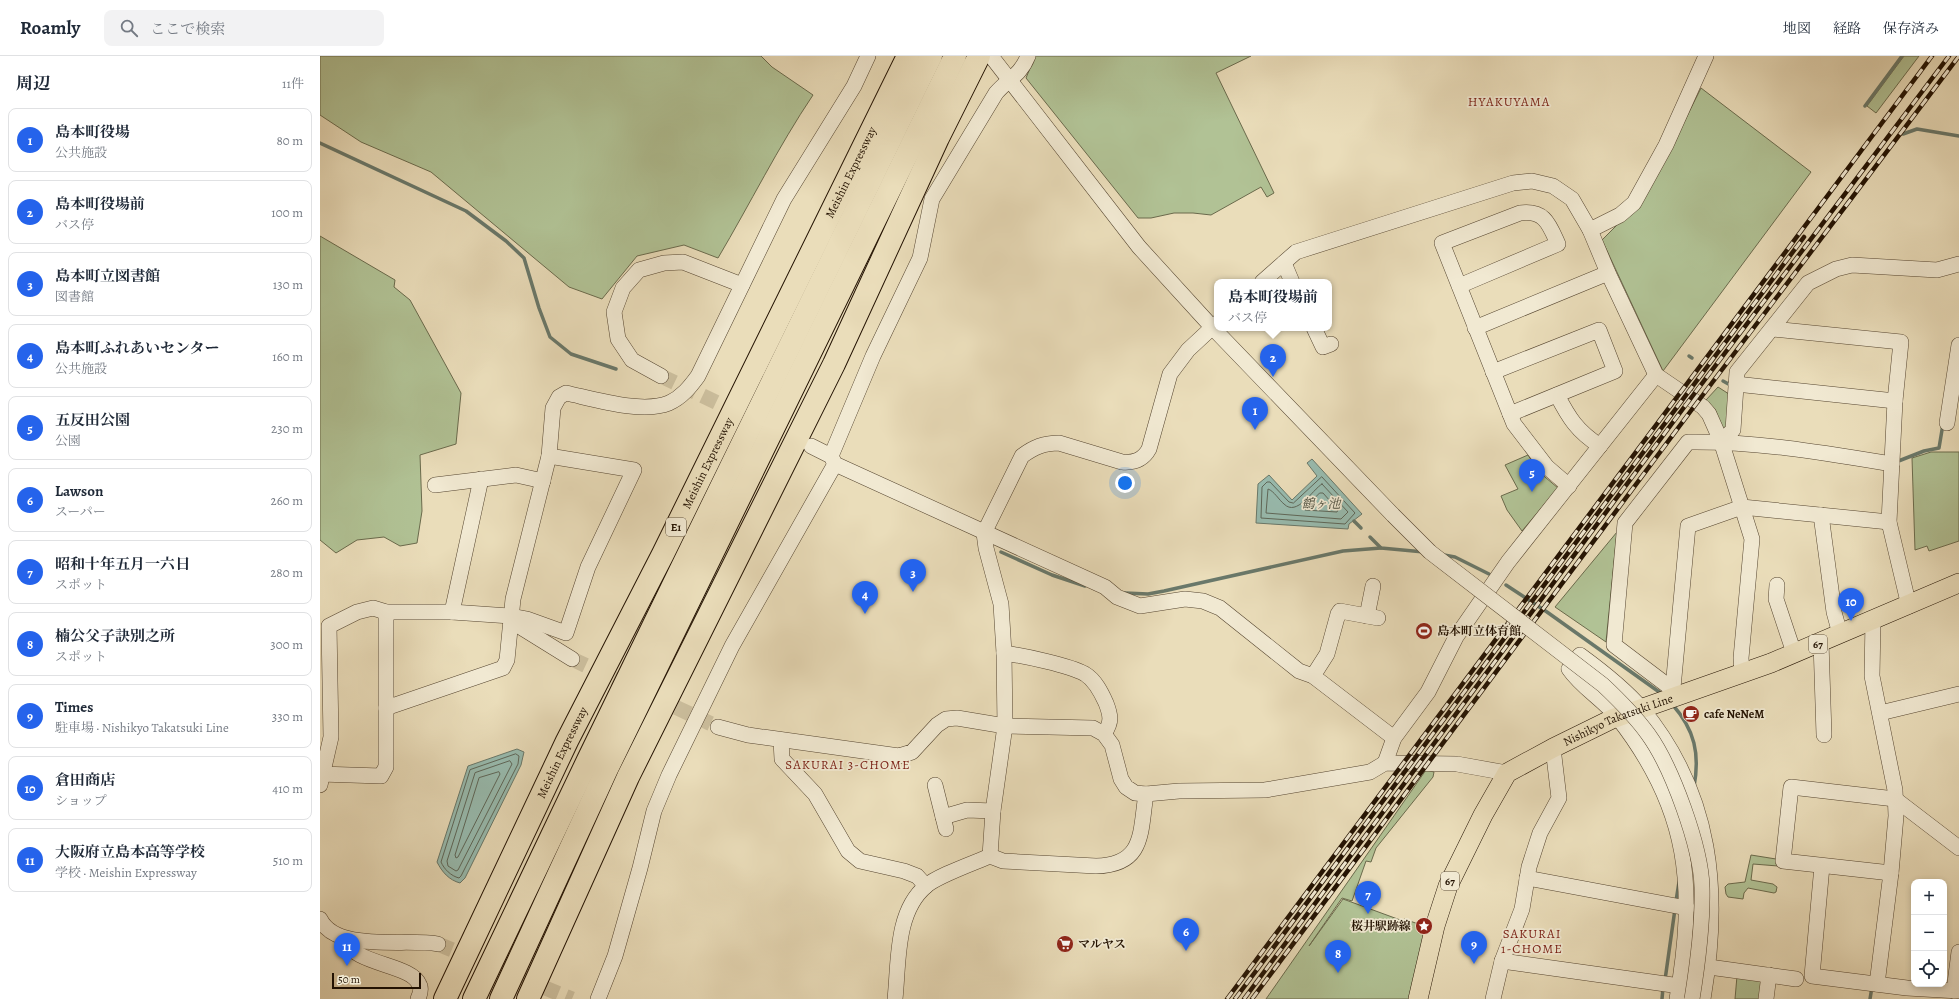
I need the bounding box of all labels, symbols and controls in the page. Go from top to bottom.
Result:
search box [104,10,384,46]
text: Roamly [20,15,80,41]
icon: search [118,17,140,39]
text: ここで検索 [150,19,225,39]
text: 地図 [1783,19,1811,38]
text: 経路 [1833,19,1861,38]
text: 保存済み [1883,19,1939,38]
text: 周辺 [16,72,50,95]
text: 11件 [282,75,304,92]
district label: HYAKUYAMA [1468,93,1550,110]
text: 島本町役場 [55,122,130,142]
street label: Meishin Expressway [822,123,880,221]
text: 1 [28,132,32,149]
text: 80 m [276,132,303,149]
text: 公共施設 [55,144,107,161]
text: 島本町役場前 [55,194,145,214]
text: 2 [27,204,33,221]
text: 100 m [271,204,303,221]
text: バス停 [55,216,94,233]
text: 島本町立図書館 [55,266,160,286]
text: 3 [27,276,33,293]
text: 130 m [273,276,303,293]
popup [1214,279,1332,331]
text: 島本町役場前 [1228,287,1318,307]
text: 図書館 [55,288,94,305]
text: バス停 [1228,309,1267,326]
text: 島本町ふれあいセンター [55,338,219,358]
pin: 2 [1260,344,1286,377]
text: 4 [27,348,33,365]
text: 160 m [272,348,303,365]
text: 公共施設 [55,360,107,377]
pin: 1 [1242,397,1268,430]
text: 五反田公園 [55,410,130,430]
street label: Meishin Expressway [679,414,737,511]
text: 5 [27,420,33,437]
text: 230 m [271,420,303,437]
text: 公園 [55,432,81,449]
pin: 5 [1519,459,1545,492]
your location [1115,473,1135,493]
text: Lawson [55,481,103,501]
text: 6 [27,492,33,509]
text: 260 m [270,492,303,509]
water label: 鶴ヶ池 [1301,495,1342,512]
text: スーパー [55,503,106,520]
road number: E1 [666,518,686,536]
text: 昭和十年五月一六日 [55,554,190,574]
pin: 3 [900,559,926,592]
text: 7 [27,564,33,581]
text: 280 m [270,564,303,581]
text: スポット [55,576,107,593]
pin: 4 [852,581,878,614]
pin: 10 [1838,588,1864,621]
sports icon: 島本町立体育館 [1414,621,1434,641]
place label: 島本町立体育館 [1437,623,1521,639]
text: 楠公父子訣別之所 [55,626,175,646]
road number: 67 [1809,635,1827,653]
text: 8 [27,636,33,653]
text: 300 m [270,636,303,653]
text: スポット [55,648,107,665]
street label: Nishikyo Takatsuki Line [1561,690,1675,750]
text: Times [55,697,93,717]
street label: Meishin Expressway [533,703,592,801]
cafe icon: cafe NeNeM [1681,704,1701,724]
place label: cafe NeNeM [1704,706,1764,722]
text: 9 [27,708,33,725]
text: 330 m [272,708,303,725]
text: 駐車場 · Nishikyo Takatsuki Line [55,719,229,736]
district label: SAKURAI 3-CHOME [785,756,911,773]
text: 倉田商店 [55,770,115,790]
text: 10 [24,780,36,797]
text: 410 m [272,780,303,797]
text: ショップ [55,792,107,809]
text: 大阪府立島本高等学校 [55,842,205,862]
text: 11 [25,852,35,869]
text: 510 m [273,852,303,869]
text: 学校 · Meishin Expressway [55,864,197,881]
road number: 67 [1441,872,1459,890]
map controls [1911,879,1947,987]
button: + [1911,879,1947,915]
pin: 7 [1355,881,1381,914]
button: − [1911,915,1947,951]
place icon: 桜井駅跡線 [1414,916,1434,936]
pin: 6 [1173,918,1199,951]
place label: 桜井駅跡線 [1351,918,1411,934]
district label: SAKURAI 1-CHOME [1501,925,1563,957]
pin: 9 [1461,931,1487,964]
pin: 11 [334,933,360,966]
supermarket icon: マルヤス [1055,934,1075,954]
place label: マルヤス [1078,936,1126,952]
pin: 8 [1325,940,1351,973]
button: locate [1911,951,1947,987]
scale bar [332,971,421,990]
text: 50 m [338,972,360,987]

